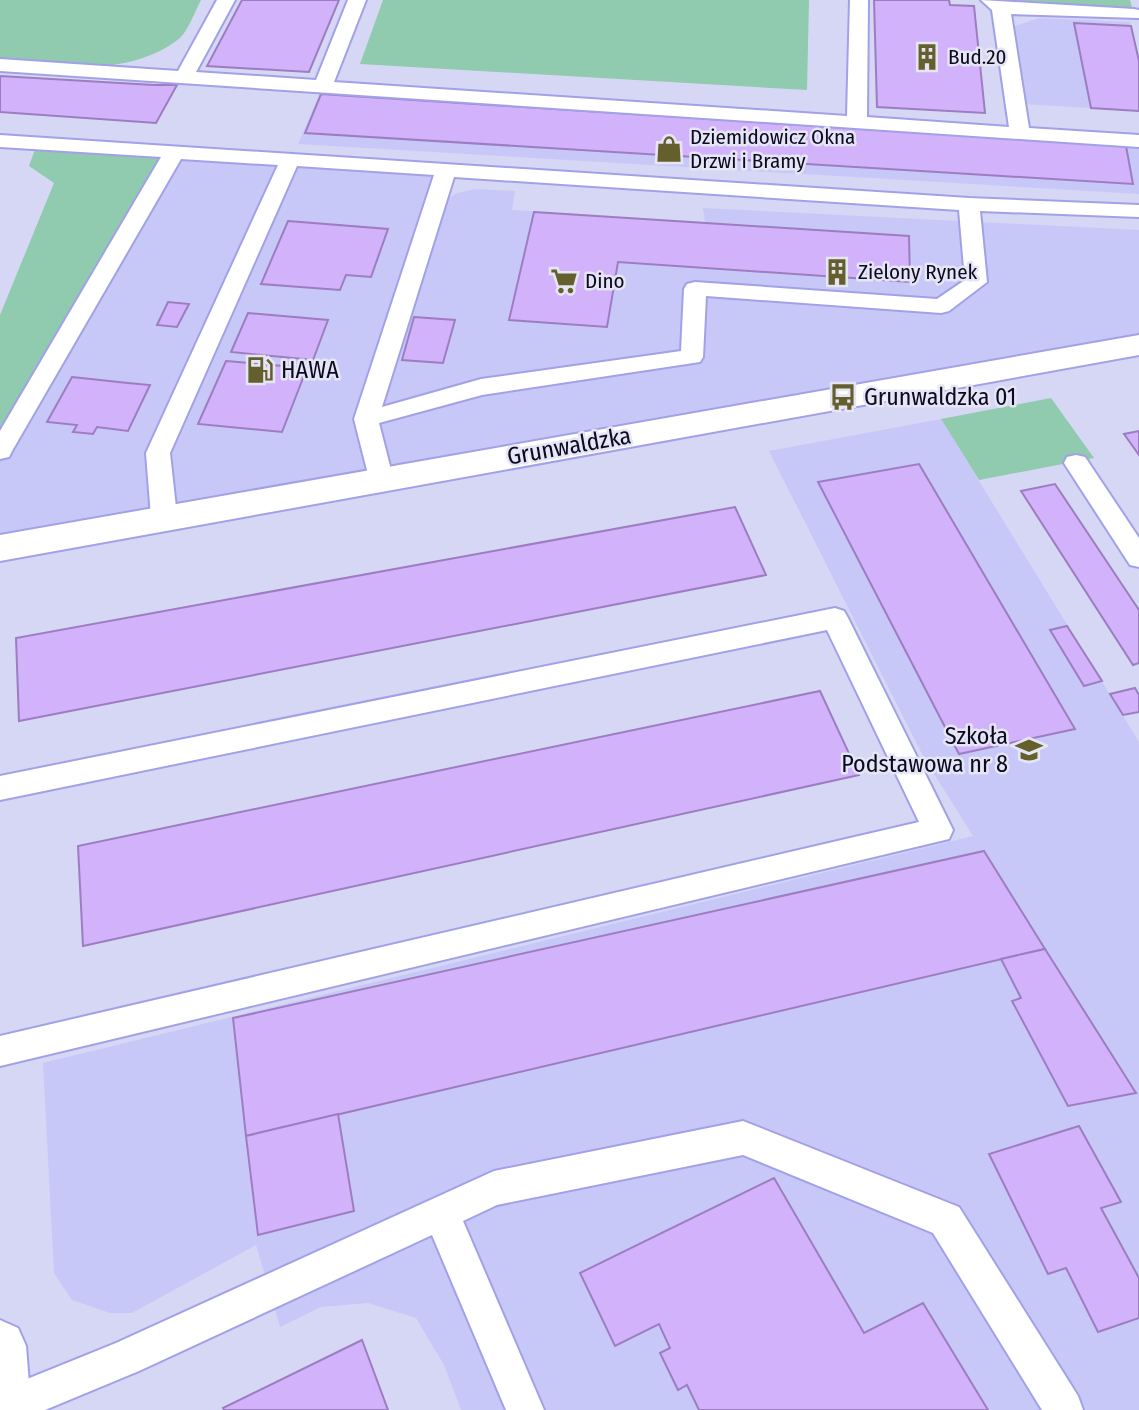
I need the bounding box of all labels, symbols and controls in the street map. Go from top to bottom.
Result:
building icon: Bud.20 [912,42,942,72]
place label: Bud.20 [948,44,1006,70]
place label: Dziemidowicz Okna Drzwi i Bramy [690,124,855,174]
shop icon: Dziemidowicz Okna Drzwi i Bramy [654,134,684,164]
building icon: Zielony Rynek [822,257,852,287]
place label: Zielony Rynek [858,259,978,285]
supermarket icon: Dino [549,266,579,296]
place label: Dino [585,268,625,294]
fuel station icon: HAWA [245,355,275,385]
place label: HAWA [281,356,339,384]
bus stop icon: Grunwaldzka 01 [828,382,858,412]
place label: Grunwaldzka 01 [864,383,1016,411]
street label: Grunwaldzka [505,421,633,471]
place label: Szkoła Podstawowa nr 8 [841,722,1008,778]
school or university icon: Szkoła Podstawowa nr 8 [1014,735,1044,765]

